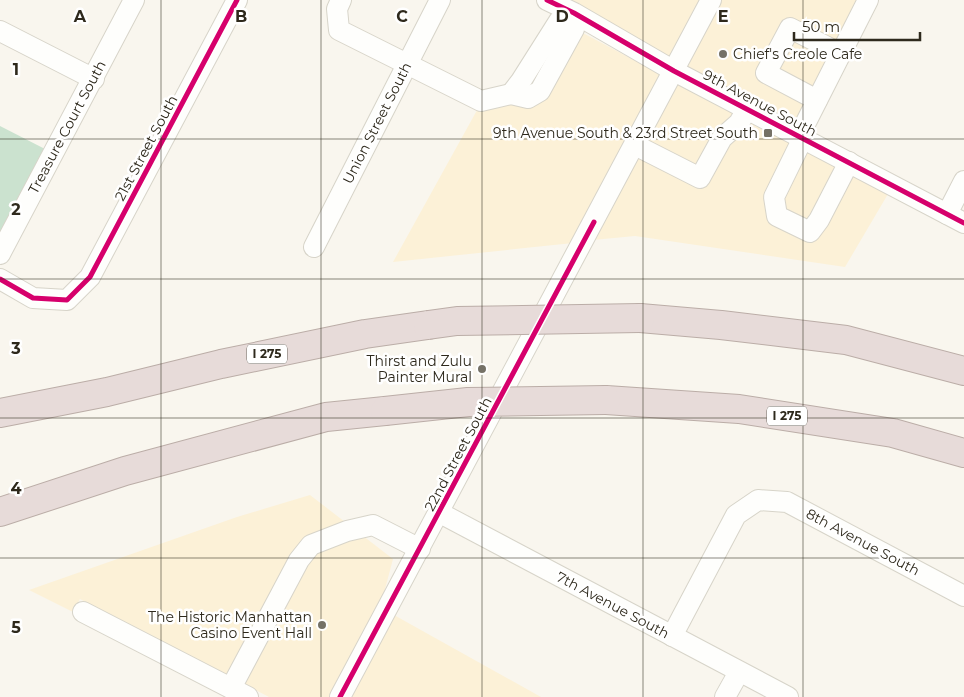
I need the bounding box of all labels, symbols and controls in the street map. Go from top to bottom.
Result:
text: A [73,7,87,26]
text: B [235,7,247,26]
text: C [396,7,408,26]
text: D [555,7,569,26]
text: E [718,7,728,26]
scale bar [794,10,920,42]
text: 50 m [802,17,840,36]
place label: Chief's Creole Cafe [733,45,862,63]
marker: Chief's Creole Cafe [717,48,729,60]
street label: Treasure Court South [24,57,110,197]
street label: Union Street South [339,59,415,187]
text: 1 [13,60,19,79]
street label: 9th Avenue South [700,65,820,141]
street label: 21st Street South [111,92,181,204]
place label: 9th Avenue South & 23rd Street South [493,124,758,142]
marker: 9th Avenue South & 23rd Street South [762,127,774,139]
text: 2 [11,200,21,219]
text: 3 [10,339,21,358]
road number: I 275 [247,344,287,364]
place label: Thirst and Zulu Painter Mural [366,352,472,386]
marker: Thirst and Zulu Painter Mural [476,363,488,375]
street label: 22nd Street South [420,394,496,514]
road number: I 275 [767,406,807,426]
text: 4 [10,479,22,498]
street label: 8th Avenue South [803,504,923,580]
street label: 7th Avenue South [553,568,673,642]
place label: The Historic Manhattan Casino Event Hall [148,608,312,642]
text: 5 [11,618,21,637]
marker: The Historic Manhattan Casino Event Hall [316,619,328,631]

